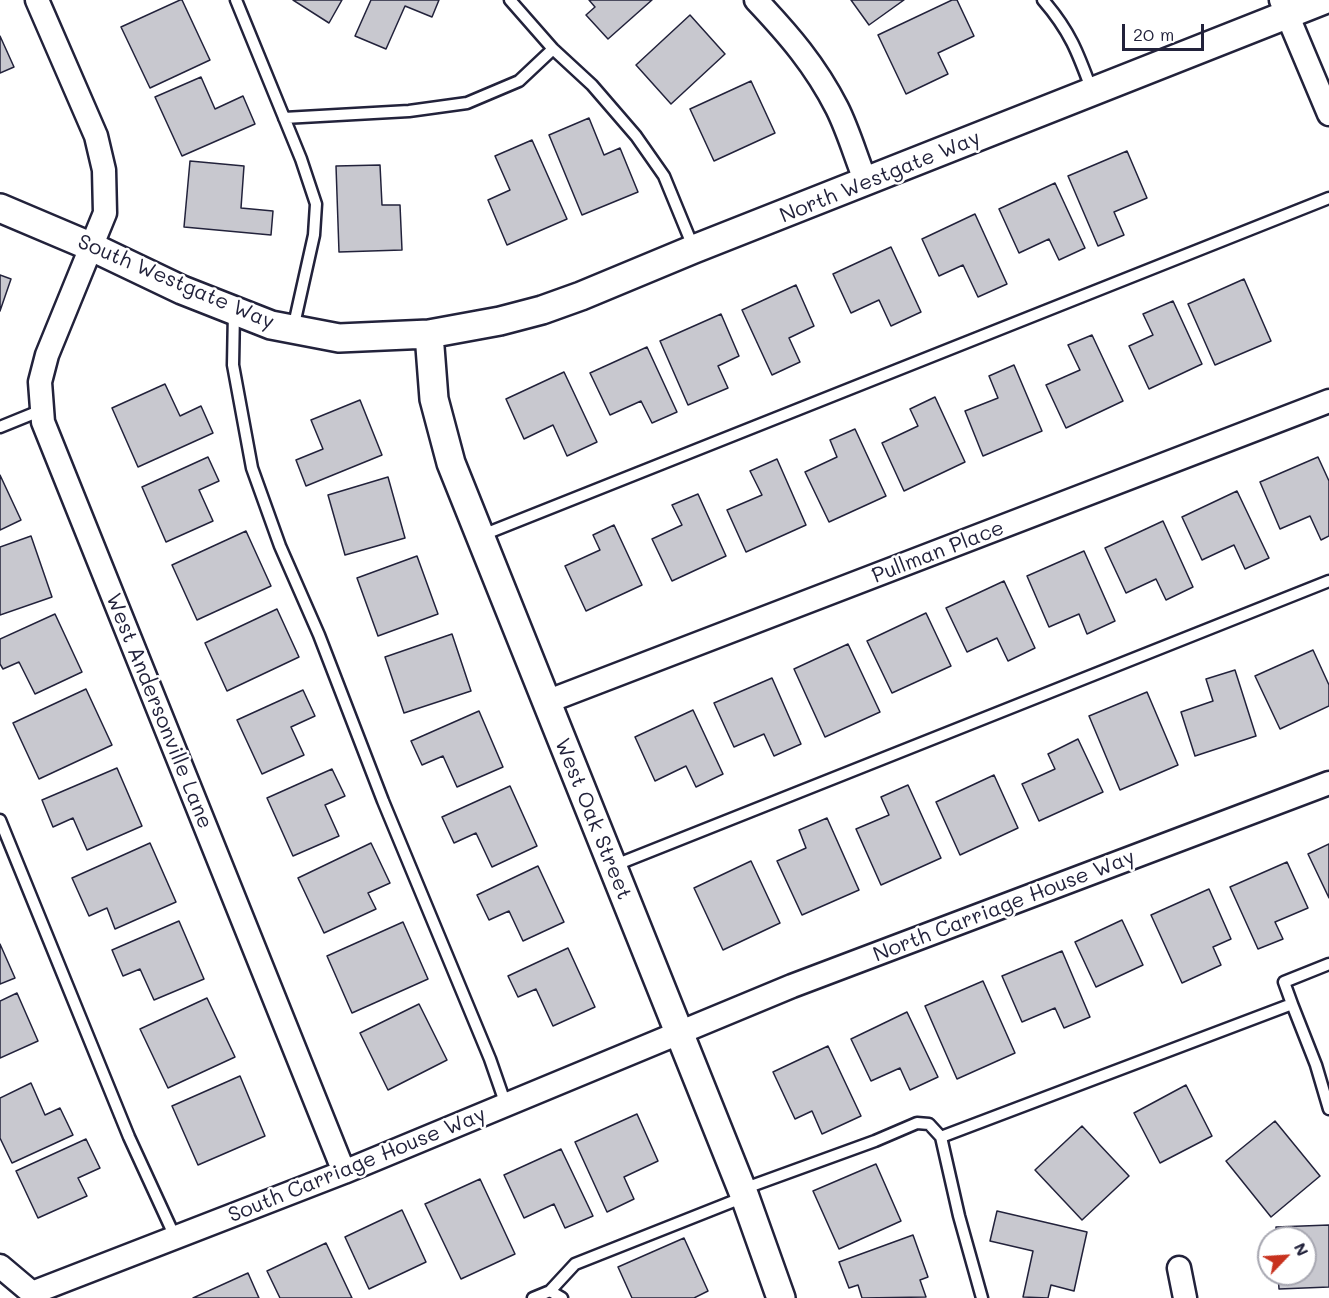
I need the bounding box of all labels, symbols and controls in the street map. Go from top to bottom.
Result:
scale bar [1125,12,1208,50]
text: 20 m [1133,22,1174,46]
street label: North Westgate Way [776,125,984,229]
street label: South Westgate Way [74,229,278,335]
street label: Pullman Place [868,515,1008,589]
street label: West Andersonville Lane [100,590,218,832]
street label: West Oak Street [549,735,637,903]
street label: North Carriage House Way [870,844,1138,968]
street label: South Carriage House Way [225,1102,489,1228]
north arrow [1257,1226,1317,1286]
text: N [1290,1239,1314,1259]

